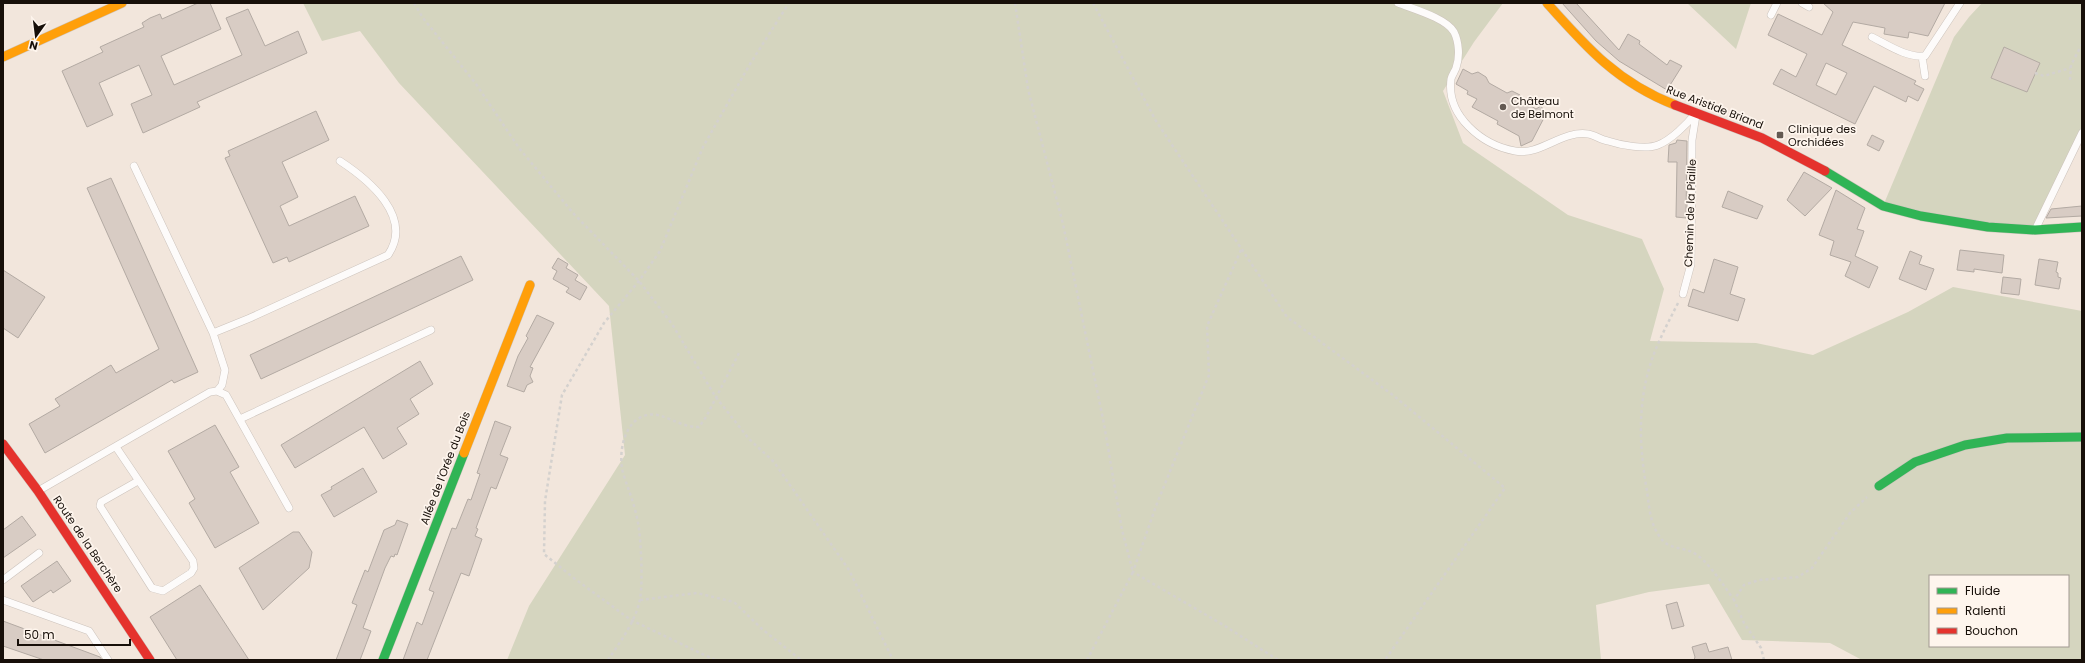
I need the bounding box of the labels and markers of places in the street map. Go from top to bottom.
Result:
place label: Château de Belmont [1511,93,1574,122]
marker: Château de Belmont [1498,102,1508,112]
place label: Clinique des Orchidées [1788,121,1856,150]
marker: Clinique des Orchidées [1775,130,1785,140]

